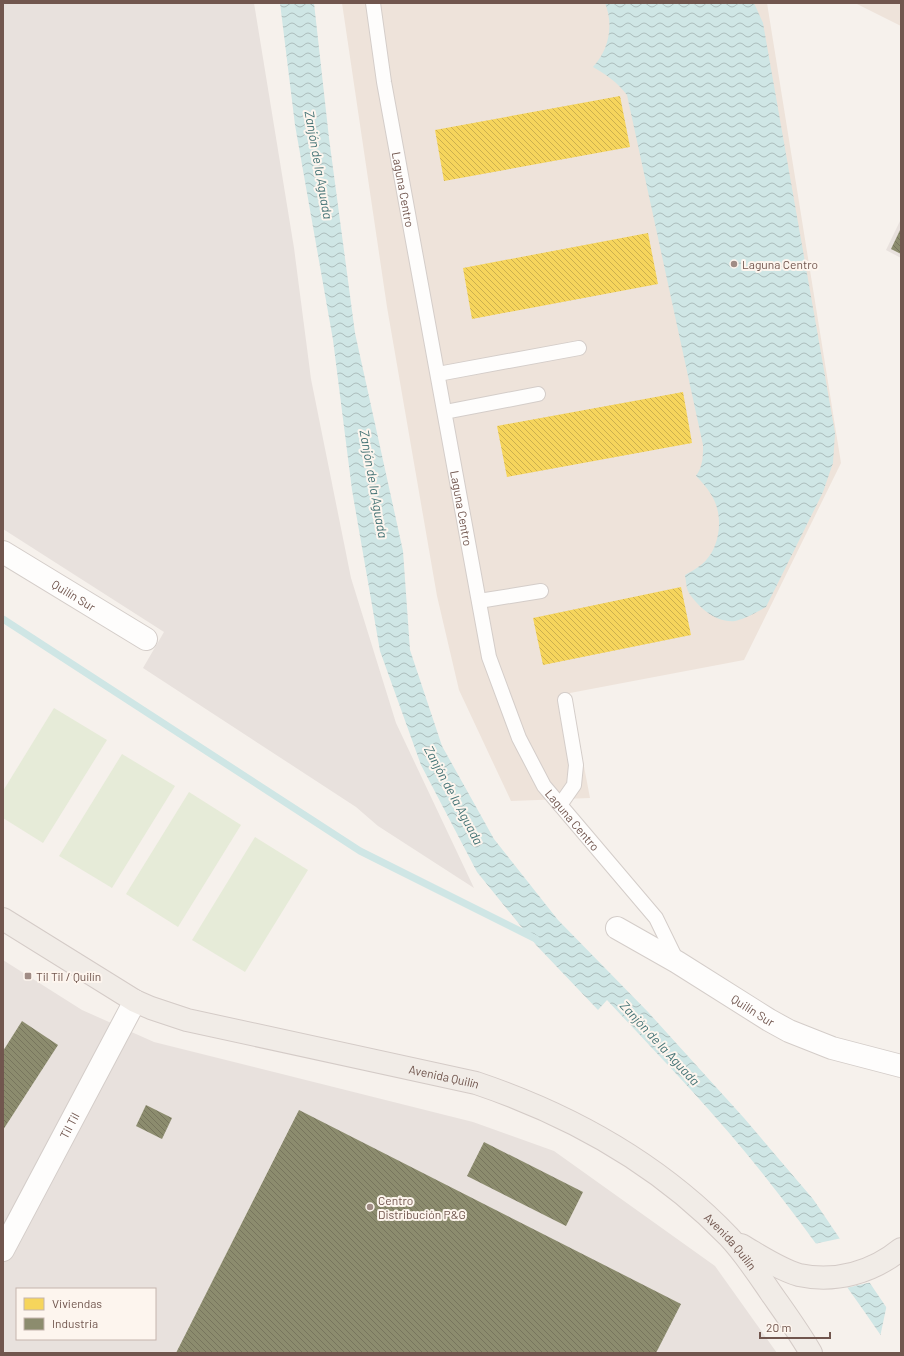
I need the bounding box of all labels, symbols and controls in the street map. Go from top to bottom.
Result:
water label: Zanjón de la Aguada [302,110,336,221]
street label: Laguna Centro [390,151,417,228]
place label: Laguna Centro [742,257,818,271]
marker: Laguna Centro [729,259,739,269]
water label: Zanjón de la Aguada [357,429,391,540]
street label: Laguna Centro [448,469,476,547]
street label: Quilín Sur [50,577,99,614]
water label: Zanjón de la Aguada [421,743,487,847]
street label: Laguna Centro [543,786,603,853]
place label: Til Til / Quilín [36,969,101,983]
marker: Til Til / Quilín [23,971,33,981]
street label: Quilín Sur [729,991,778,1029]
water label: Zanjón de la Aguada [617,997,703,1089]
street label: Avenida Quilín [408,1062,481,1091]
street label: Til Til [56,1110,82,1141]
place label: Centro Distribución P&G [378,1193,466,1221]
marker: Centro Distribución P&G [365,1202,375,1212]
street label: Avenida Quilín [702,1210,760,1272]
legend [16,1288,156,1340]
text: Viviendas [52,1296,102,1310]
scale bar [760,1314,830,1340]
text: Industria [52,1316,98,1330]
text: 20 m [766,1320,792,1334]

